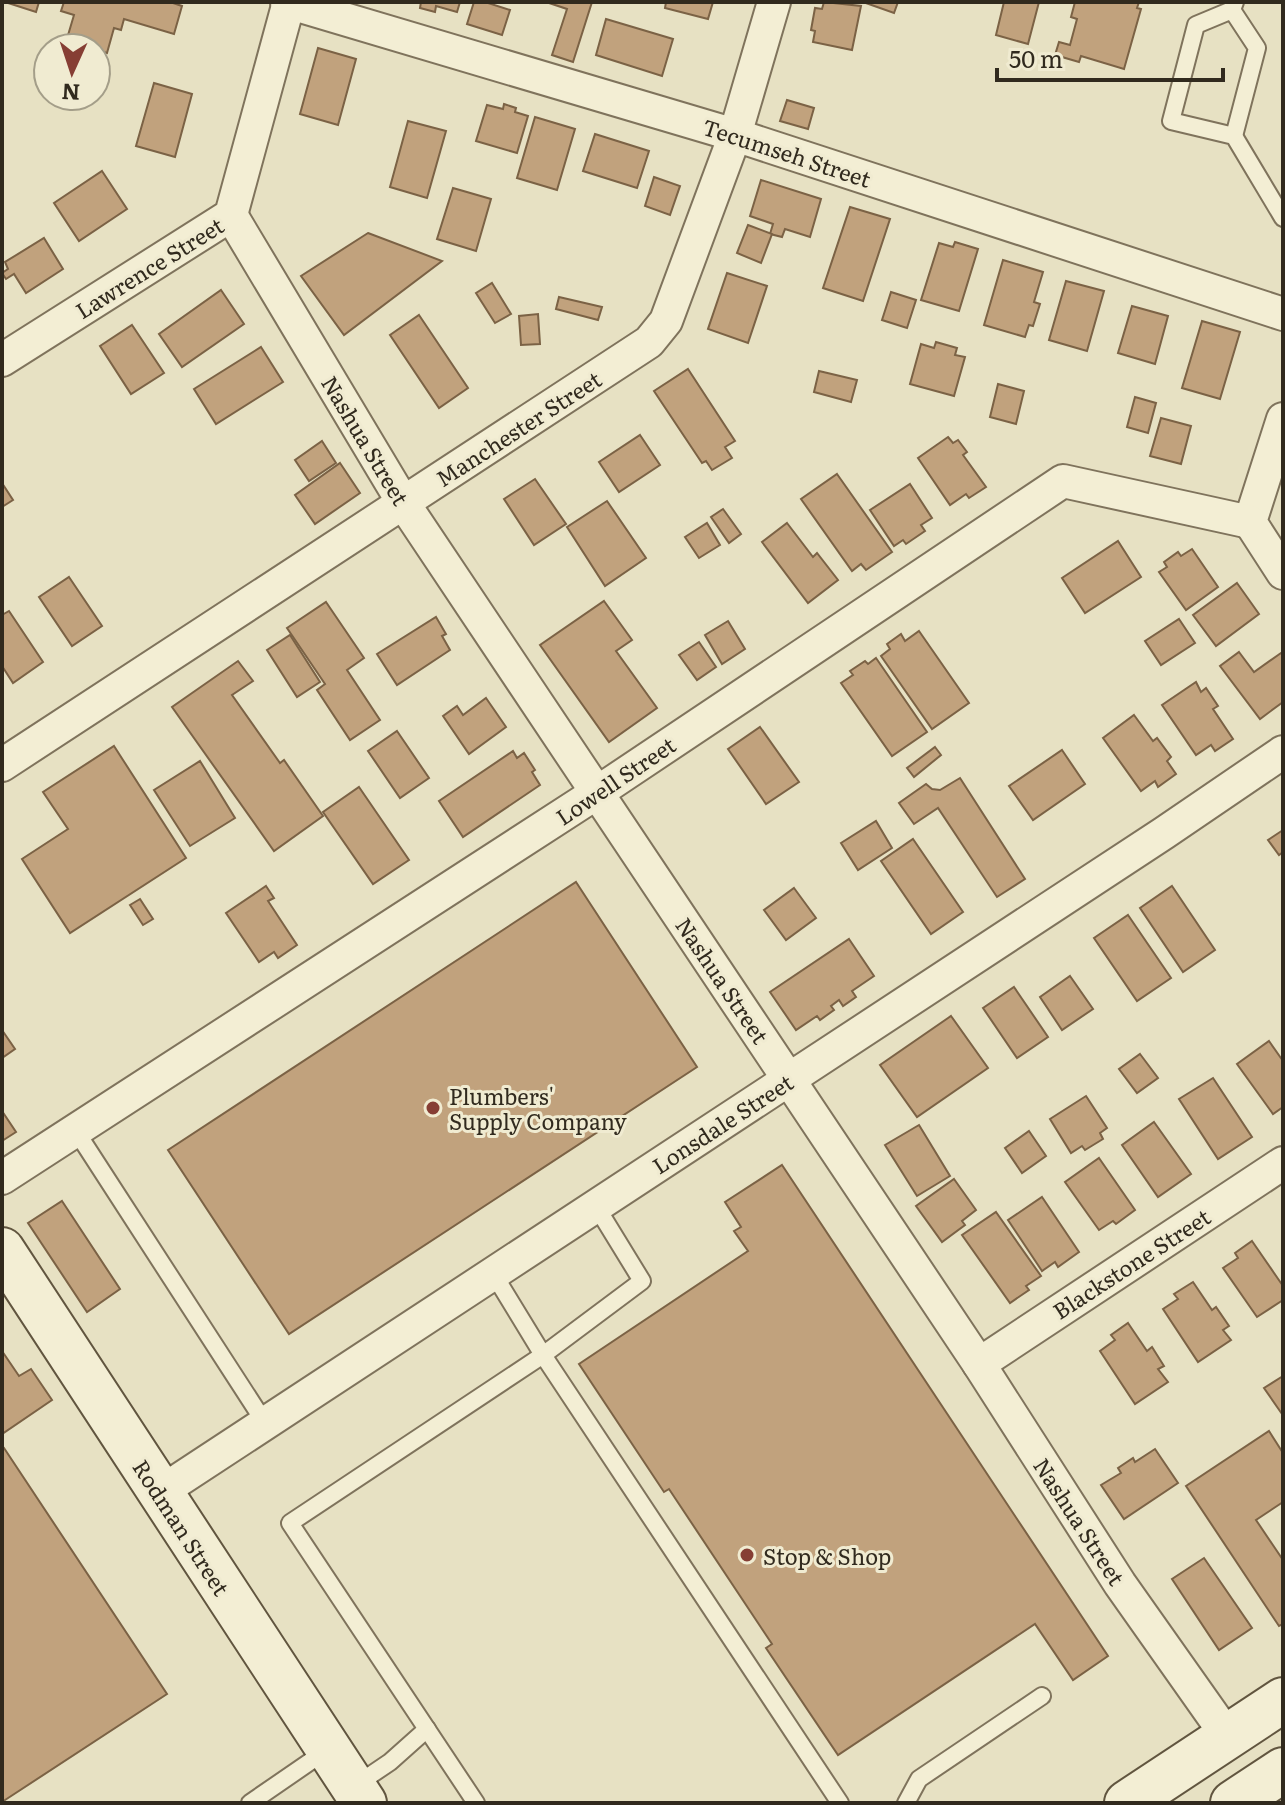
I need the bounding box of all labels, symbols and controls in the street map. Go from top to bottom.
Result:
north arrow [32,32,112,112]
scale bar [997,32,1223,82]
text: 50 m [1009,40,1063,75]
text: N [61,77,81,110]
street label: Tecumseh Street [699,109,875,195]
street label: Lawrence Street [68,208,230,326]
street label: Manchester Street [429,362,607,494]
street label: Nashua Street [314,369,418,511]
street label: Lowell Street [548,728,682,832]
street label: Nashua Street [668,910,778,1050]
street label: Lonsdale Street [645,1065,799,1181]
place label: Plumbers' Supply Company [449,1079,627,1137]
marker: Plumbers' Supply Company [424,1099,442,1117]
street label: Blackstone Street [1046,1199,1216,1326]
street label: Nashua Street [1026,1451,1134,1591]
street label: Rodman Street [126,1452,238,1602]
place label: Stop & Shop [763,1539,891,1572]
marker: Stop & Shop [738,1546,756,1564]

